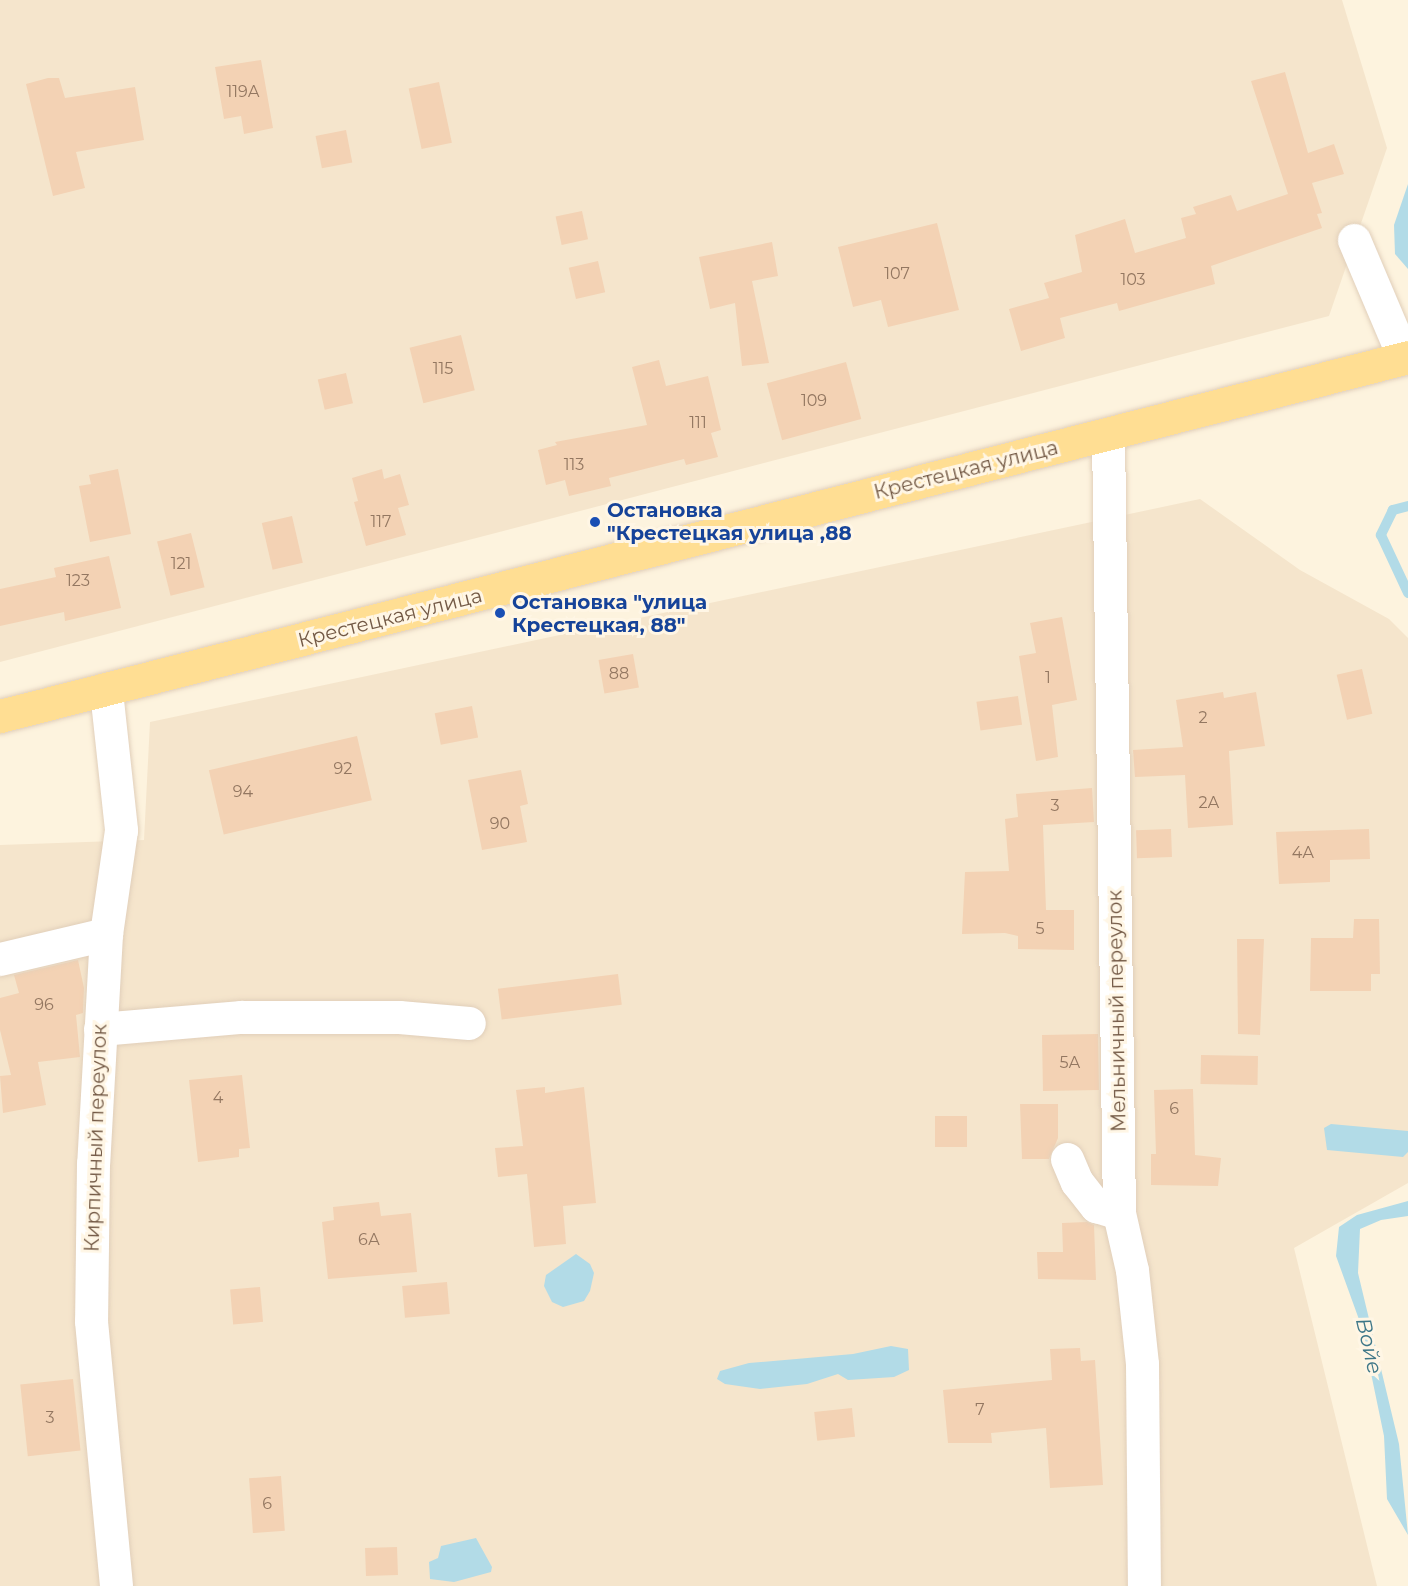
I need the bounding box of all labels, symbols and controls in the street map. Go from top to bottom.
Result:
house number: 119А [226,82,260,102]
house number: 107 [884,264,910,284]
house number: 103 [1120,270,1146,290]
house number: 115 [433,359,453,379]
house number: 109 [801,391,827,411]
house number: 111 [689,413,707,433]
street label: Крестецкая улица [871,436,1061,504]
house number: 113 [564,455,584,475]
place label: Остановка "Крестецкая улица ,88 [607,498,852,545]
house number: 117 [371,512,391,532]
marker: Остановка "Крестецкая улица ,88 [588,515,602,529]
house number: 121 [171,554,191,574]
house number: 123 [66,571,90,591]
street label: Крестецкая улица [295,584,485,652]
place label: Остановка "улица Крестецкая, 88" [512,590,707,637]
marker: Остановка "улица Крестецкая, 88" [493,606,507,620]
house number: 88 [609,664,629,684]
house number: 1 [1045,668,1051,688]
house number: 2 [1198,708,1208,728]
house number: 92 [334,759,352,779]
house number: 94 [233,782,253,802]
house number: 2А [1199,793,1219,813]
house number: 3 [1050,796,1060,816]
house number: 90 [490,814,510,834]
house number: 4А [1292,843,1314,863]
street label: Мельничный переулок [1103,890,1131,1132]
house number: 5 [1035,919,1045,939]
house number: 96 [34,995,54,1015]
street label: Кирпичный переулок [80,1024,112,1252]
house number: 5А [1060,1053,1080,1073]
house number: 4 [213,1088,223,1108]
house number: 6 [1169,1099,1179,1119]
house number: 6А [358,1230,380,1250]
water label: Войе [1350,1315,1388,1377]
house number: 7 [975,1400,985,1420]
house number: 3 [45,1408,55,1428]
house number: 6 [262,1494,272,1514]

